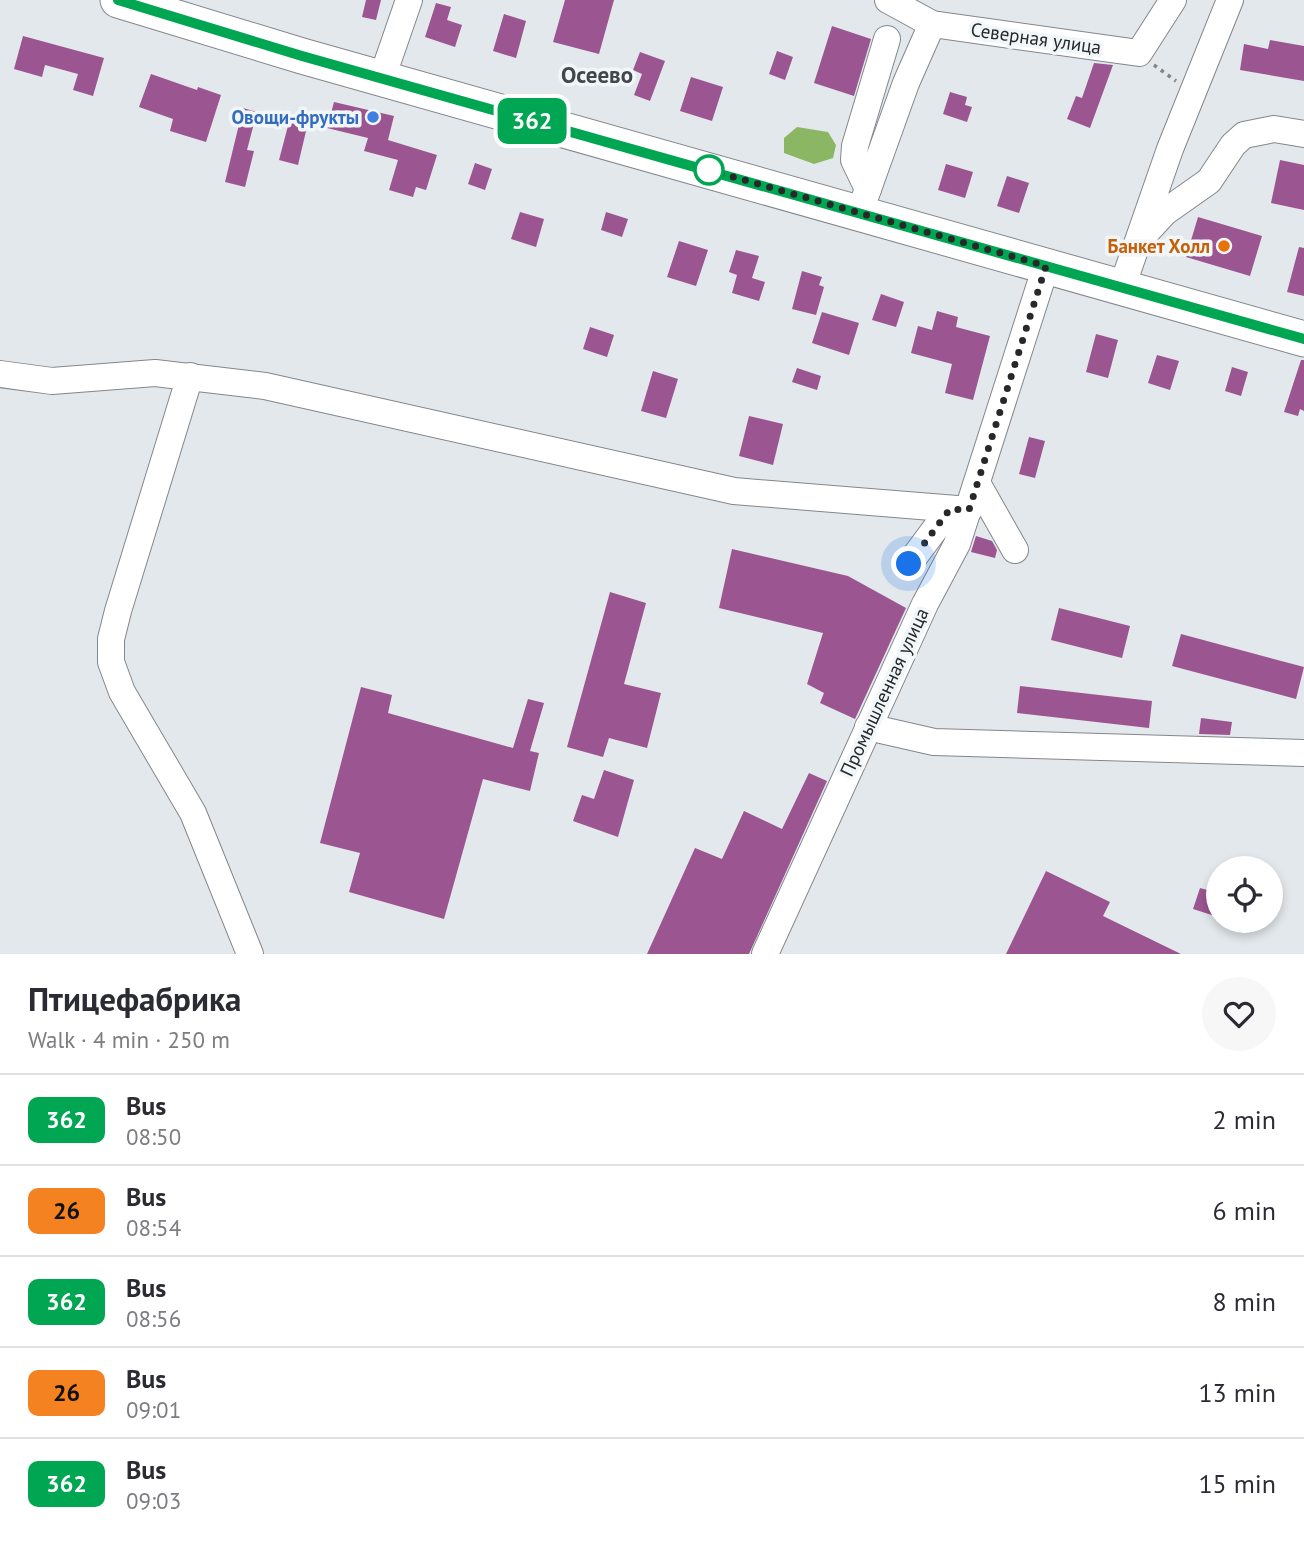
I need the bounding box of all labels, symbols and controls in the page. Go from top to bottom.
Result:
street label: Северная улица [969,17,1103,59]
district label: Осеево [561,60,633,89]
line badge: 362 [492,98,572,144]
place label: Овощи-фрукты [231,105,359,129]
text: 362 [512,105,552,136]
marker: Овощи-фрукты [365,109,381,125]
unlabelled marker [694,155,724,185]
place label: Банкет Холл [1108,234,1210,258]
marker: Банкет Холл [1216,238,1232,254]
your location [891,546,926,581]
street label: Промышленная улица [834,604,934,780]
map controls [1206,856,1283,933]
button: locate [1206,856,1283,933]
text: Птицефабрика [28,977,241,1020]
button: heart [1202,977,1276,1051]
text: Walk · 4 min · 250 m [28,1025,230,1054]
text: Bus [126,1089,166,1122]
text: 2 min [1213,1103,1276,1136]
text: 362 [46,1104,87,1135]
text: 08:50 [126,1122,181,1151]
text: Bus [126,1180,166,1213]
text: 6 min [1213,1194,1276,1227]
text: 26 [53,1195,80,1226]
text: 08:54 [126,1213,181,1242]
text: Bus [126,1271,166,1304]
text: 8 min [1213,1285,1276,1318]
text: 362 [46,1286,87,1317]
text: 08:56 [126,1304,181,1333]
text: Bus [126,1362,166,1395]
text: 13 min [1198,1376,1276,1409]
text: 26 [53,1377,80,1408]
text: 09:01 [126,1395,181,1424]
text: Bus [126,1453,166,1486]
text: 15 min [1198,1467,1276,1500]
text: 362 [46,1468,87,1499]
text: 09:03 [126,1486,181,1515]

